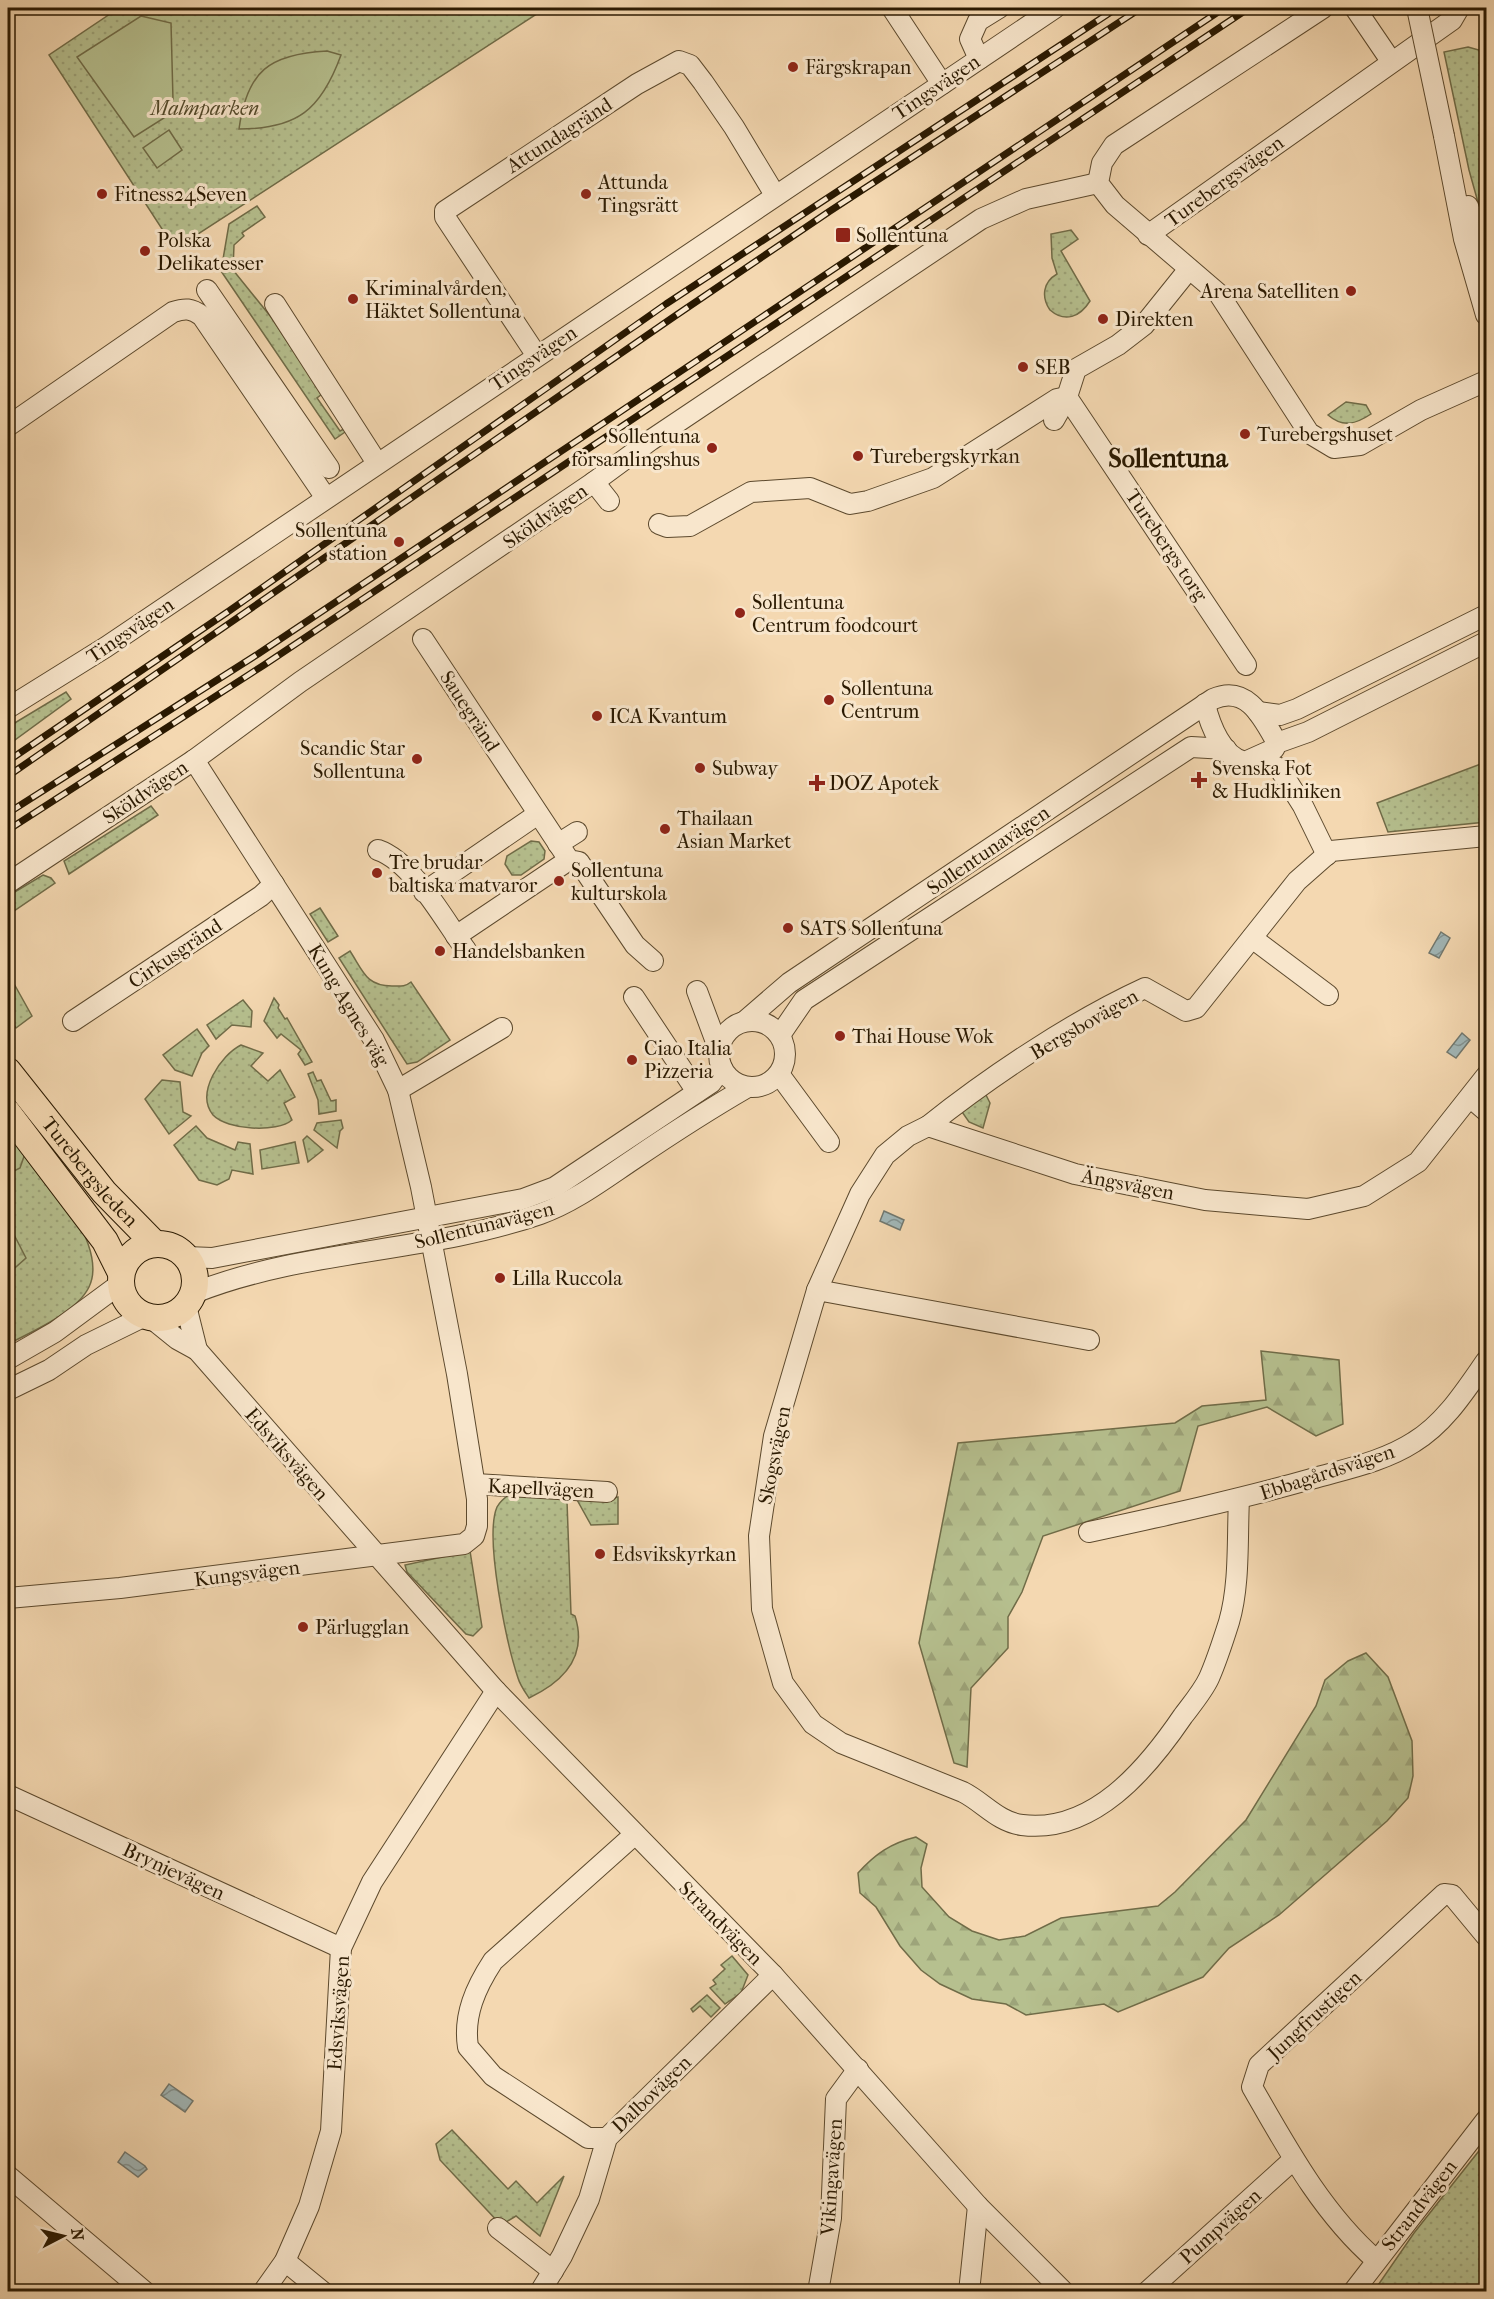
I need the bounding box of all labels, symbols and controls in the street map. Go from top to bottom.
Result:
street label: Tingsvägen [888,50,984,125]
place label: Färgskrapan [805,56,912,79]
marker: Färgskrapan [786,60,800,74]
street label: Attundagränd [501,92,617,179]
park label: Malmparken [149,97,259,120]
street label: Turebergsvägen [1161,131,1288,232]
place label: Attunda Tingsrätt [597,171,679,217]
place label: Fitness24Seven [114,183,247,206]
marker: Fitness24Seven [95,187,109,201]
marker: Attunda Tingsrätt [579,187,593,201]
place label: Sollentuna [856,224,949,247]
marker: Sollentuna [834,226,852,244]
place label: Polska Delikatesser [157,229,264,275]
marker: Polska Delikatesser [138,244,152,258]
place label: Kriminalvården, Häktet Sollentuna [365,277,521,323]
place label: Arena Satelliten [1200,280,1339,303]
marker: Arena Satelliten [1344,284,1358,298]
marker: Kriminalvården, Häktet Sollentuna [346,292,360,306]
place label: Direkten [1115,308,1194,331]
marker: Direkten [1096,312,1110,326]
street label: Tingsvägen [485,321,581,396]
place label: SEB [1035,356,1071,379]
marker: SEB [1016,360,1030,374]
place label: Turebergshuset [1257,423,1393,446]
place label: Sollentuna församlingshus [571,425,701,471]
marker: Turebergshuset [1238,427,1252,441]
marker: Sollentuna församlingshus [705,441,719,455]
district label: Sollentuna [1108,443,1229,474]
place label: Turebergskyrkan [870,445,1020,468]
marker: Turebergskyrkan [851,449,865,463]
street label: Sköldvägen [499,479,592,554]
street label: Turebergs torg [1121,485,1213,606]
place label: Sollentuna station [295,519,388,565]
marker: Sollentuna station [392,535,406,549]
place label: Sollentuna Centrum foodcourt [752,591,918,637]
street label: Tingsvägen [82,593,178,668]
marker: Sollentuna Centrum foodcourt [733,606,747,620]
street label: Sauegränd [435,667,505,757]
place label: Sollentuna Centrum [841,677,934,723]
marker: Sollentuna Centrum [822,693,836,707]
place label: ICA Kvantum [609,705,727,728]
marker: ICA Kvantum [590,709,604,723]
place label: Scandic Star Sollentuna [300,737,406,783]
marker: Scandic Star Sollentuna [410,752,424,766]
street label: Sköldvägen [98,755,193,829]
place label: Subway [712,757,779,780]
place label: Svenska Fot & Hudkliniken [1212,757,1342,803]
marker: Subway [693,761,707,775]
marker: Svenska Fot & Hudkliniken [1190,771,1208,789]
place label: DOZ Apotek [829,772,940,795]
marker: DOZ Apotek [810,776,824,790]
street label: Sollentunavägen [923,801,1054,900]
place label: Thailaan Asian Market [676,807,791,853]
marker: Thailaan Asian Market [658,822,672,836]
place label: Tre brudar baltiska matvaror [388,851,538,897]
place label: Sollentuna kulturskola [571,859,668,905]
marker: Tre brudar baltiska matvaror [370,866,384,880]
marker: Sollentuna kulturskola [552,874,566,888]
street label: Cirkusgränd [124,913,227,993]
place label: SATS Sollentuna [800,917,944,940]
marker: SATS Sollentuna [781,921,795,935]
street label: Kung Agnes väg [303,940,394,1071]
place label: Handelsbanken [452,940,585,963]
marker: Handelsbanken [433,944,447,958]
street label: Bergsbovägen [1026,984,1143,1065]
place label: Thai House Wok [852,1025,994,1048]
marker: Thai House Wok [833,1029,847,1043]
place label: Ciao Italia Pizzeria [644,1037,732,1083]
marker: Ciao Italia Pizzeria [625,1053,639,1067]
street label: Turebergsleden [37,1112,143,1232]
street label: Ängsvägen [1079,1163,1177,1205]
street label: Sollentunavägen [412,1197,557,1254]
place label: Lilla Ruccola [512,1267,623,1290]
marker: Lilla Ruccola [493,1271,507,1285]
street label: Edsviksvägen [240,1403,333,1506]
street label: Skogsvägen [754,1404,795,1506]
street label: Ebbagårdsvägen [1257,1440,1398,1505]
street label: Kapellvägen [487,1474,595,1503]
place label: Edsvikskyrkan [612,1543,737,1566]
marker: Edsvikskyrkan [593,1547,607,1561]
street label: Kungsvägen [193,1556,302,1591]
place label: Pärlugglan [315,1616,409,1639]
marker: Pärlugglan [296,1620,310,1634]
street label: Brynjevägen [119,1838,229,1905]
street label: Strandvägen [674,1877,767,1970]
street label: Edsviksvägen [323,1954,354,2071]
street label: Jungfrustigen [1261,1966,1366,2066]
street label: Dalbovägen [607,2051,696,2138]
street label: Vikingavägen [816,2117,847,2237]
street label: Strandvägen [1377,2155,1462,2255]
street label: Pumpvägen [1175,2184,1266,2269]
north arrow [33,2206,93,2266]
text: N [67,2227,88,2242]

